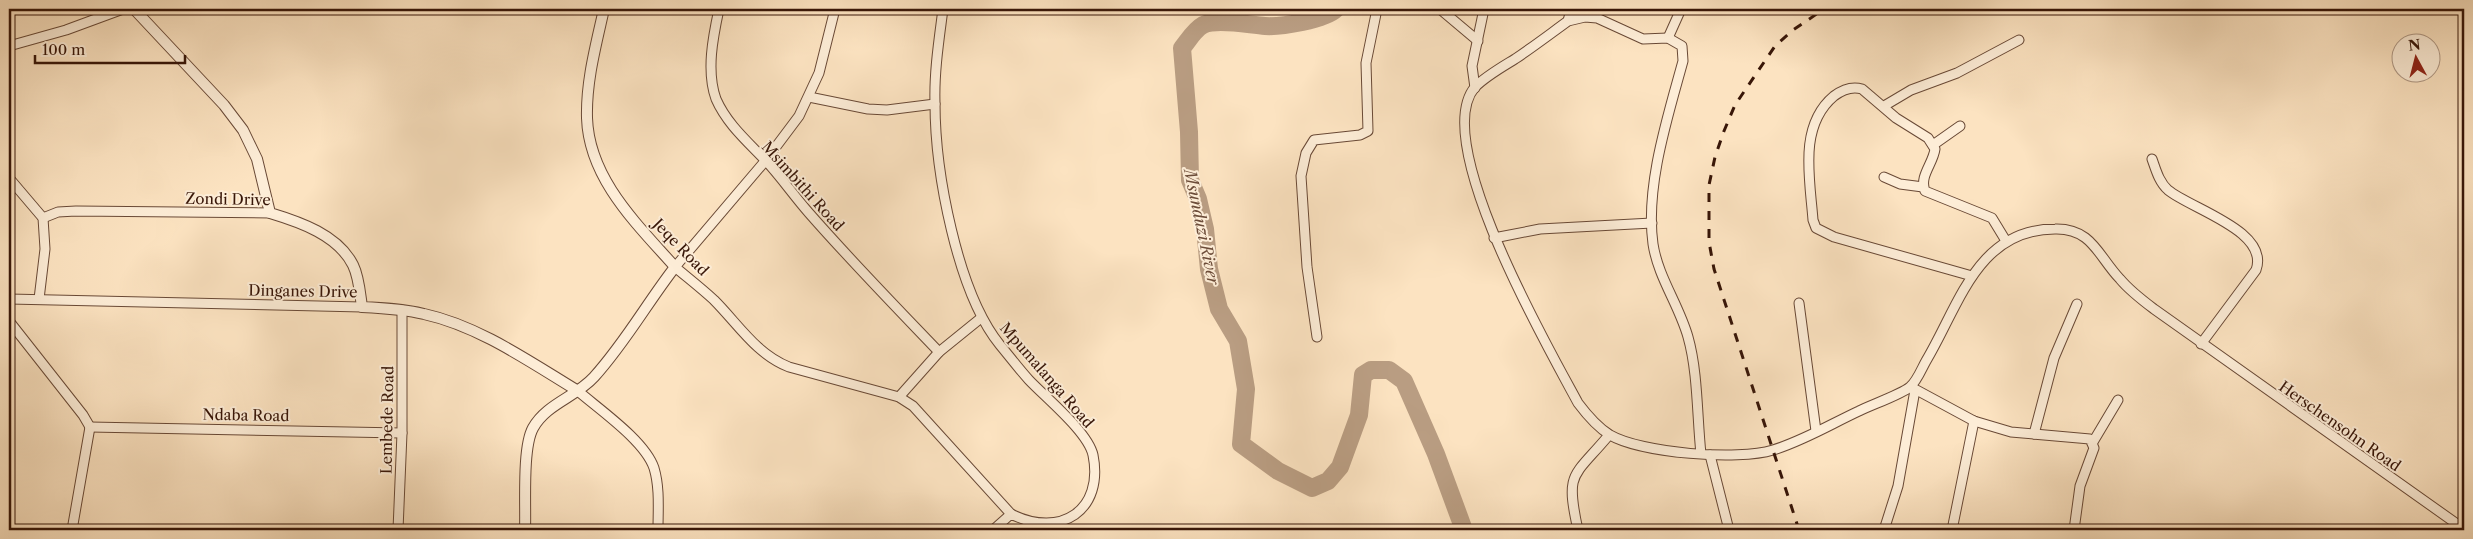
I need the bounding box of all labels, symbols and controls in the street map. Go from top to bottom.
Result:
scale bar [35,32,185,64]
north arrow [2390,32,2440,82]
text: N [2407,35,2422,55]
text: 100 m [42,40,85,59]
street label: Msimbithi Road [758,137,848,235]
water label: Msunduzi River [1180,165,1224,288]
street label: Zondi Drive [185,189,271,209]
street label: Jeqe Road [648,213,713,280]
street label: Dinganes Drive [248,281,358,301]
street label: Mpumalanga Road [996,318,1098,432]
street label: Lembede Road [377,366,397,474]
street label: Herschensohn Road [2275,377,2405,475]
street label: Ndaba Road [202,405,290,425]

